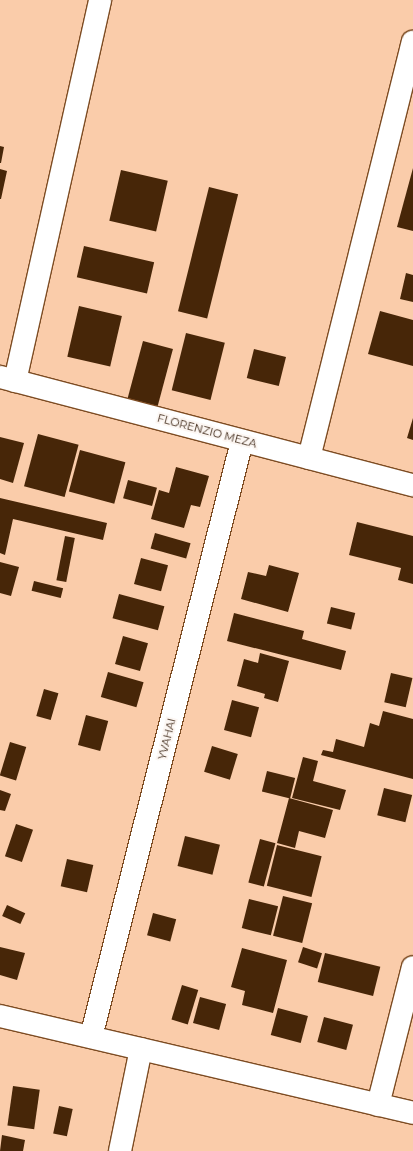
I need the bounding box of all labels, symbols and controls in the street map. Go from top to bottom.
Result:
street label: FLORENZIO MEZA [156,411,258,451]
street label: YVAHAI [155,717,179,761]

